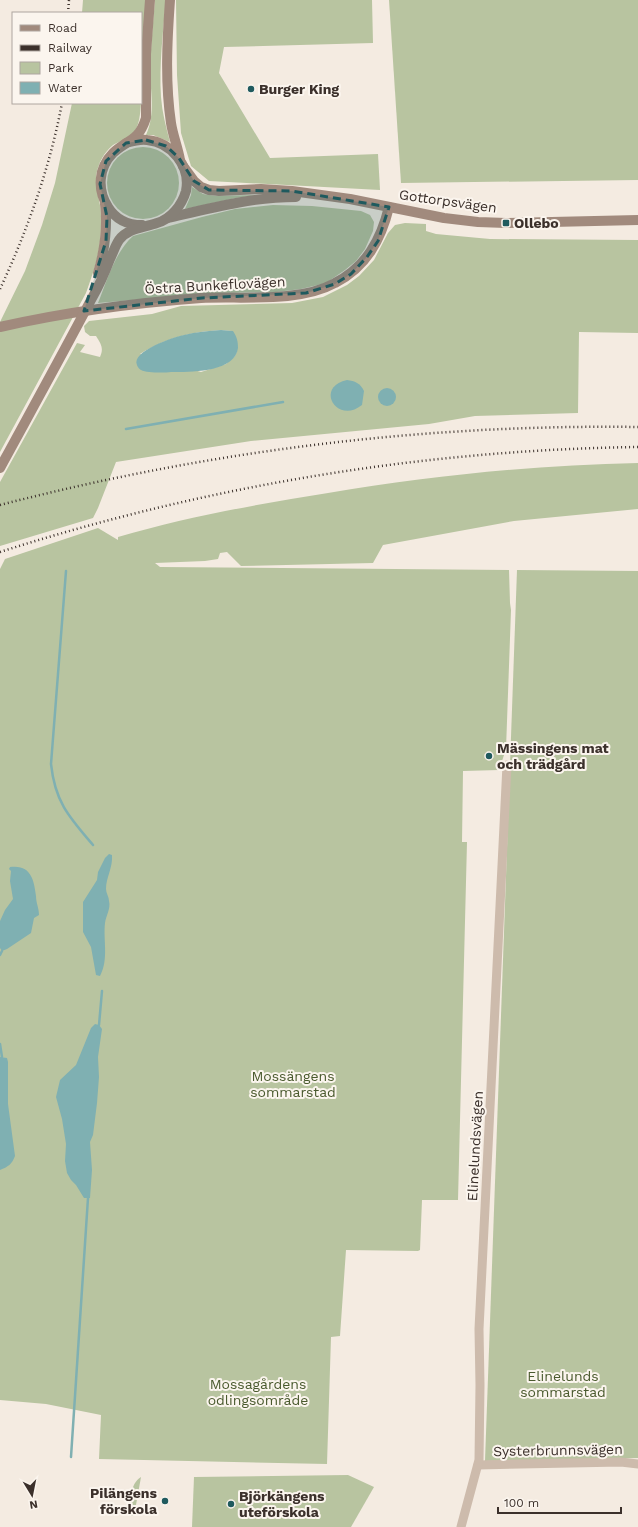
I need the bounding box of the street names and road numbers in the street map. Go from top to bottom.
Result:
street label: Gottorpsvägen [398,186,498,216]
street label: Östra Bunkeflovägen [144,273,286,297]
street label: Elinelundsvägen [464,1090,486,1202]
street label: Systerbrunnsvägen [493,1441,623,1459]

